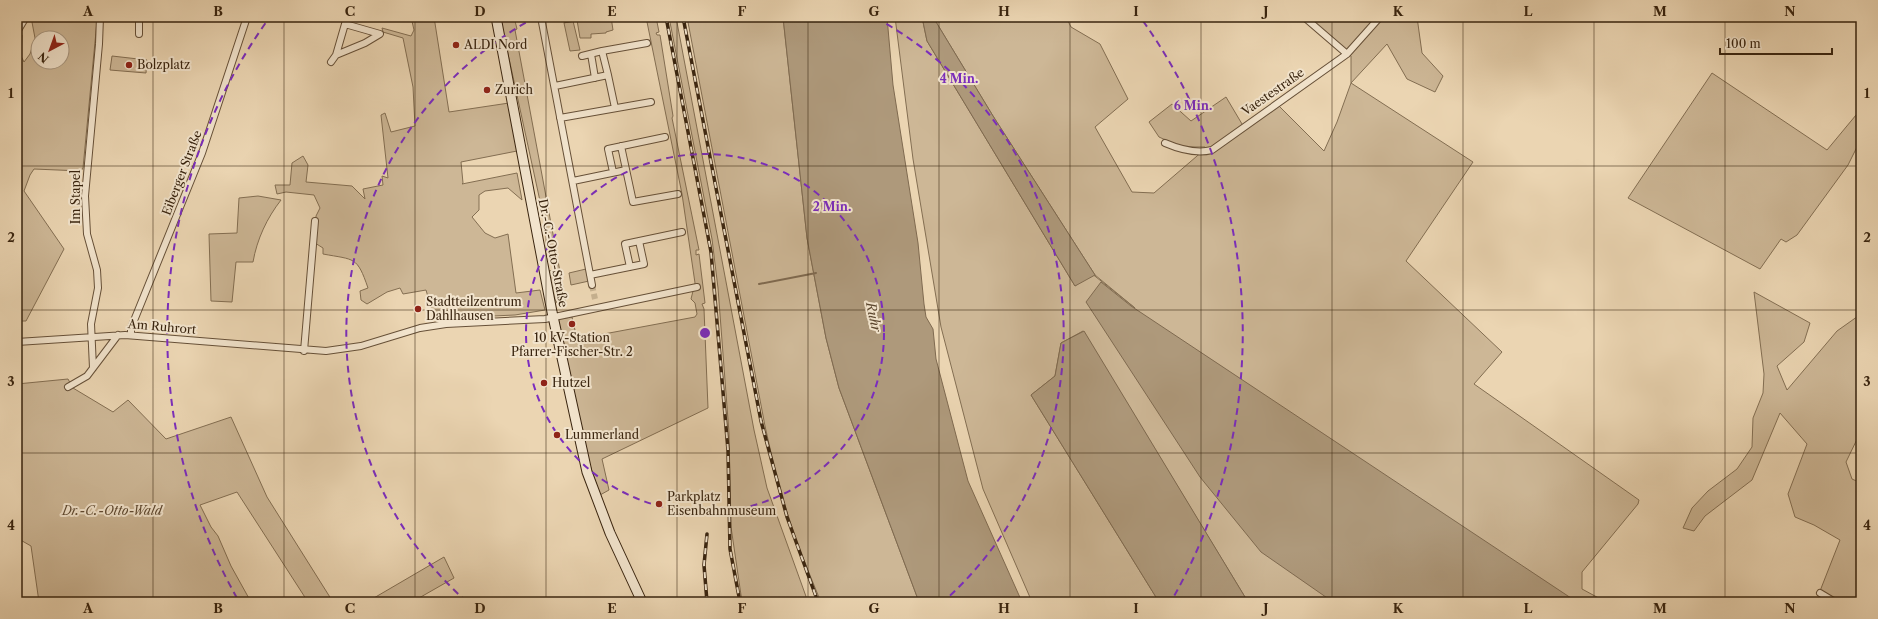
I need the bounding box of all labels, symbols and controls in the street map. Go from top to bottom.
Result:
text: A [82,3,94,19]
text: B [213,3,223,19]
text: C [345,3,355,19]
text: D [474,3,486,19]
text: E [607,3,617,19]
text: F [738,3,747,19]
text: G [868,3,880,19]
text: H [998,3,1010,19]
text: I [1133,3,1139,19]
text: J [1261,3,1269,19]
text: K [1393,3,1404,19]
text: L [1524,3,1533,19]
text: M [1653,3,1667,19]
text: N [1784,3,1796,19]
north arrow [30,30,70,70]
scale bar [1720,30,1832,56]
text: 100 m [1726,36,1761,51]
place label: ALDI Nord [463,37,528,52]
marker: ALDI Nord [451,40,461,50]
text: N [35,49,52,66]
place label: Bolzplatz [137,57,190,72]
marker: Bolzplatz [124,60,134,70]
street label: Vaestestraße [1238,64,1307,119]
text: 4 Min. [940,71,978,86]
place label: Zurich [495,82,533,97]
text: 1 [8,85,14,101]
marker: Zurich [482,85,492,95]
text: 1 [1864,85,1870,101]
text: 6 Min. [1174,98,1212,113]
street label: Eiberger Straße [158,128,205,217]
street label: Im Stapel [68,169,83,224]
street label: Dr.-C.-Otto-Straße [536,197,571,309]
text: 2 Min. [813,199,851,214]
text: 2 [7,229,15,245]
text: 2 [1863,229,1871,245]
place label: Stadtteilzentrum Dahlhausen [426,294,522,323]
water label: Ruhr [863,300,885,334]
marker: Stadtteilzentrum Dahlhausen [413,304,423,314]
street label: Am Ruhrort [126,316,198,337]
marker: 10 kV-Station Pfarrer-Fischer-Str. 2 [567,319,577,329]
centre of rings [698,326,712,340]
place label: 10 kV-Station Pfarrer-Fischer-Str. 2 [511,330,633,359]
text: 3 [7,373,15,389]
text: 3 [1863,373,1871,389]
place label: Hutzel [552,375,591,390]
marker: Hutzel [539,378,549,388]
place label: Lummerland [565,427,640,442]
marker: Lummerland [552,430,562,440]
place label: Parkplatz Eisenbahnmuseum [667,489,776,518]
marker: Parkplatz Eisenbahnmuseum [654,499,664,509]
park label: Dr.-C.-Otto-Wald [61,503,164,518]
text: 4 [7,517,15,533]
text: 4 [1863,517,1871,533]
text: A [82,600,94,616]
text: B [213,600,223,616]
text: C [345,600,355,616]
text: D [474,600,486,616]
text: E [607,600,617,616]
text: F [738,600,747,616]
text: G [868,600,880,616]
text: H [998,600,1010,616]
text: I [1133,600,1139,616]
text: J [1261,600,1269,616]
text: K [1393,600,1404,616]
text: L [1524,600,1533,616]
text: M [1653,600,1667,616]
text: N [1784,600,1796,616]

